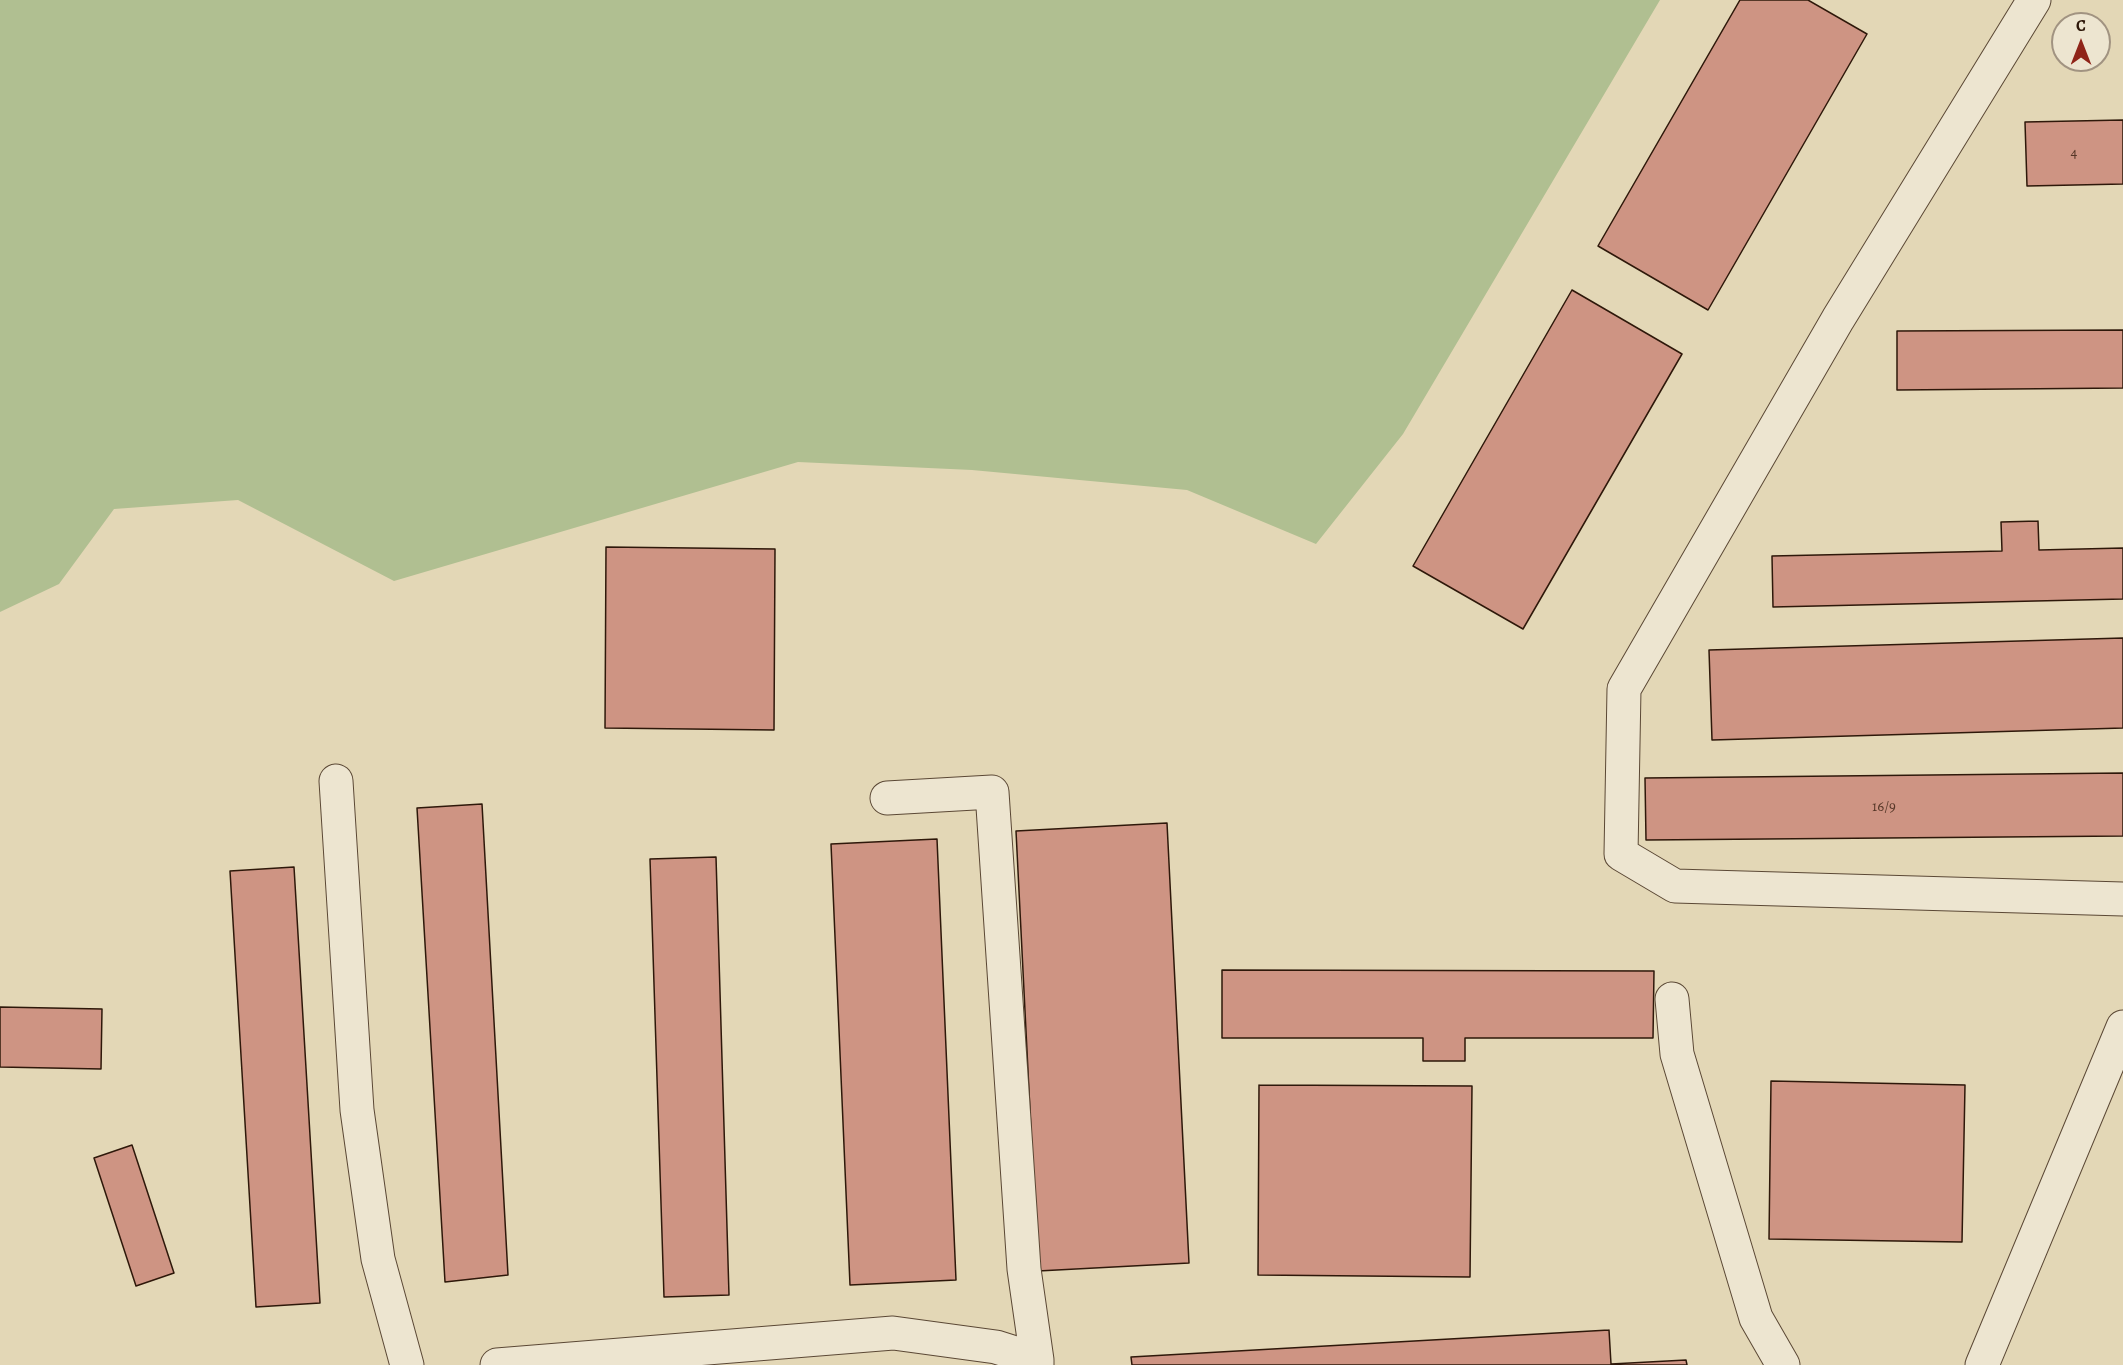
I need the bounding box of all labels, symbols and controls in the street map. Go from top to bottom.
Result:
north arrow [2051,12,2111,72]
text: С [2076,15,2086,37]
house number: 4 [2071,144,2077,162]
house number: 16/9 [1872,798,1896,816]

